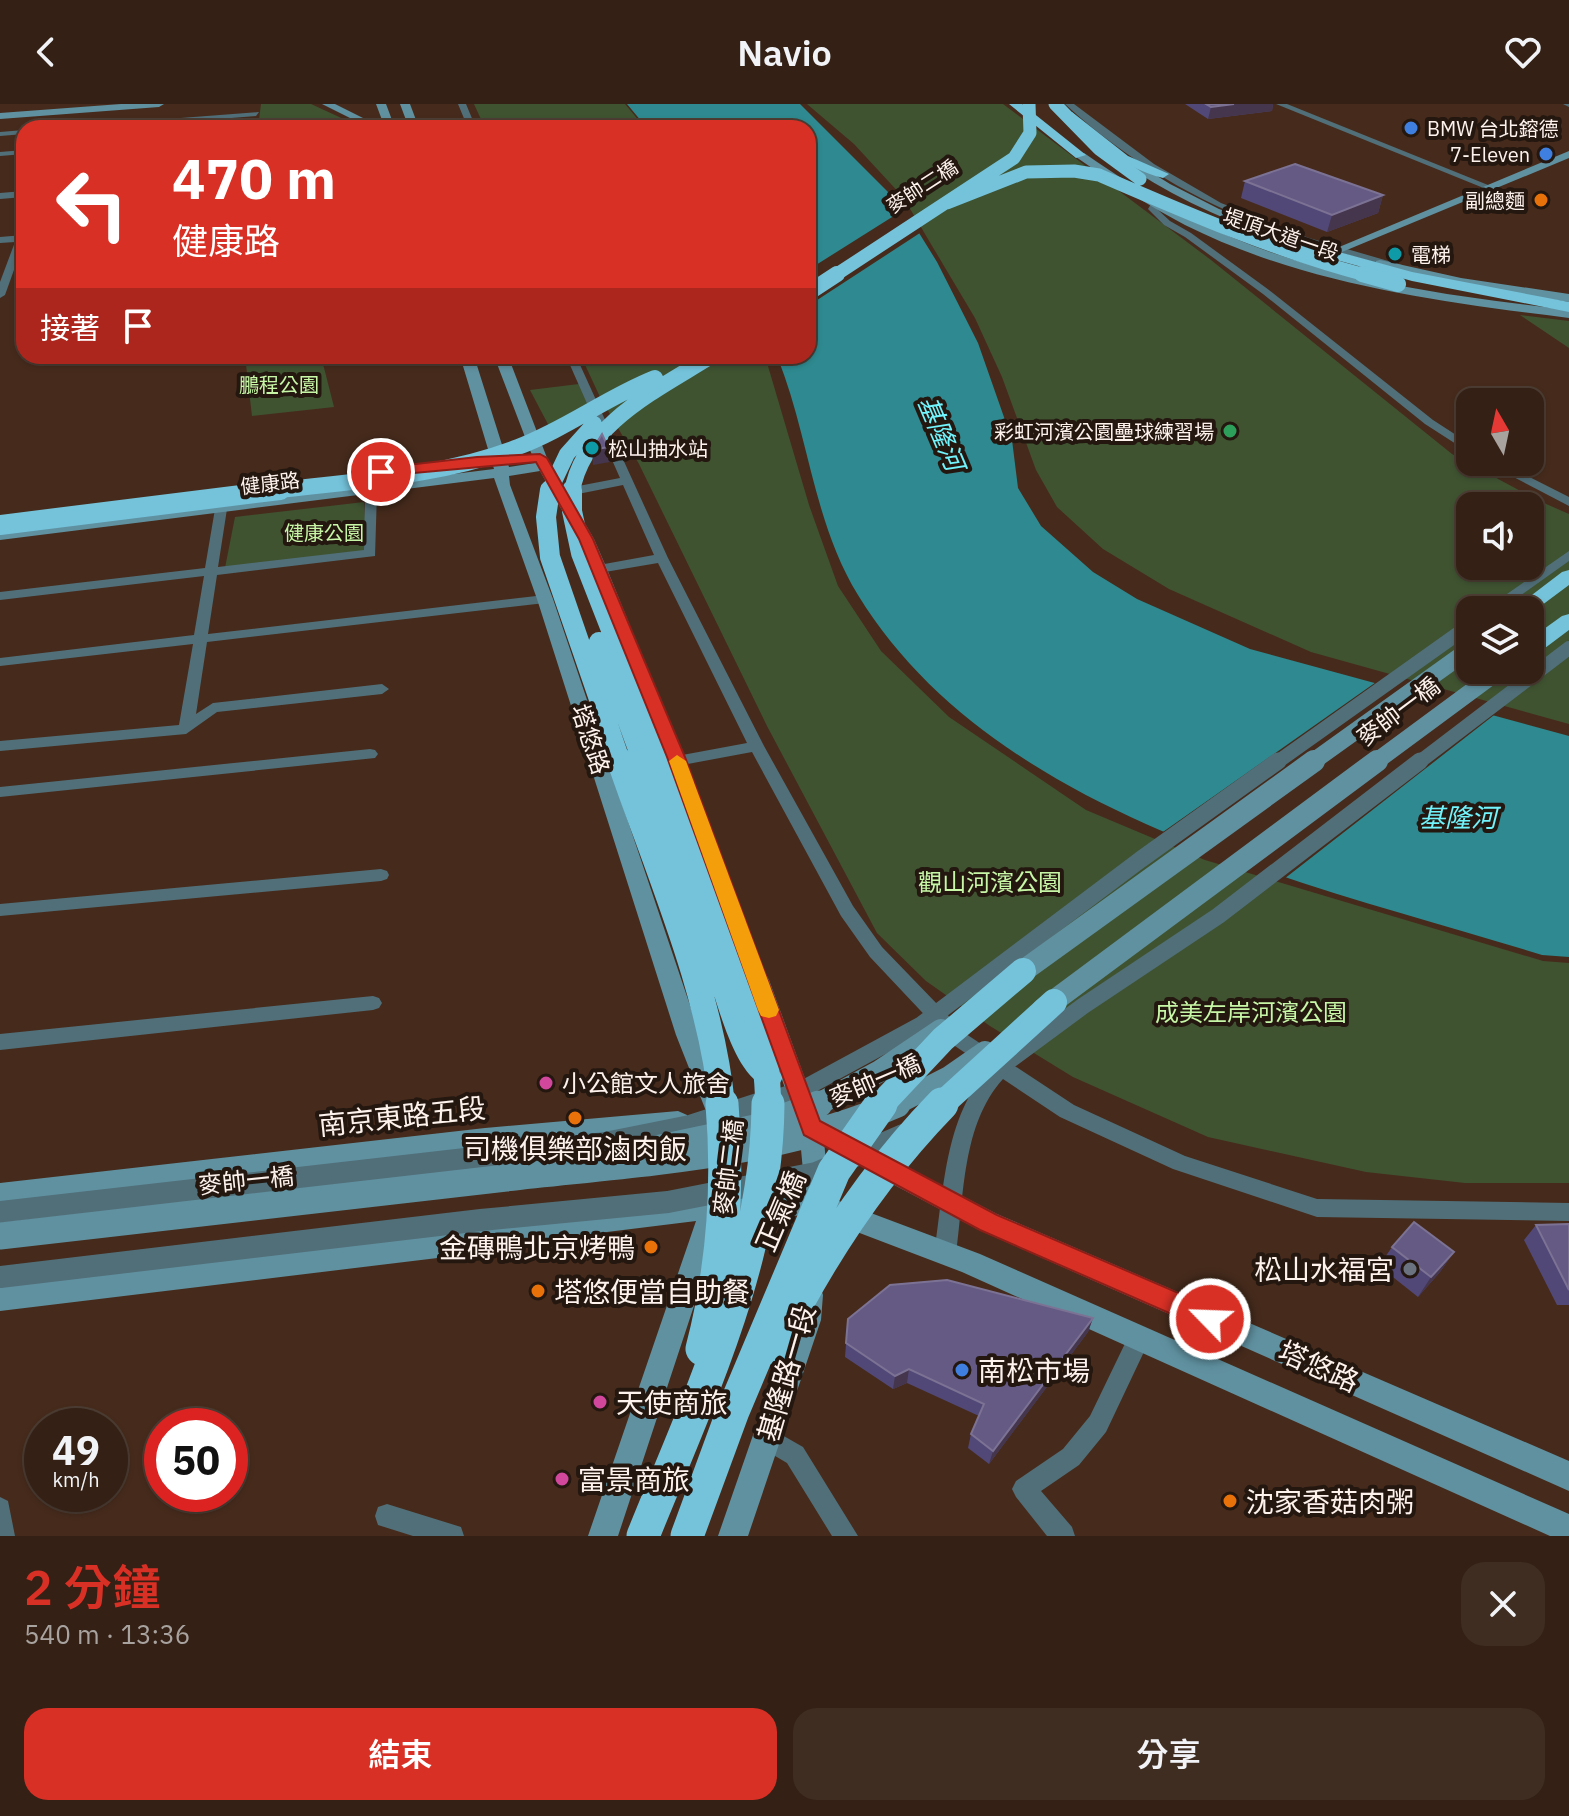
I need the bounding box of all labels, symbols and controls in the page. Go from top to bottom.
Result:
text: Navio [737,29,832,76]
icon: back [24,30,68,74]
icon: heart [1501,30,1545,74]
place label: BMW 台北鎔德 [1427,115,1559,142]
marker: BMW 台北鎔德 [1402,119,1420,137]
place label: 7-Eleven [1450,141,1530,168]
text: 470 m [172,142,336,214]
marker: 7-Eleven [1537,145,1555,163]
icon: left [40,152,144,256]
street label: 麥帥二橋 [881,153,963,219]
place label: 副總麵 [1465,187,1525,214]
marker: 副總麵 [1532,191,1550,209]
street label: 堤頂大道一段 [1220,202,1342,266]
text: 健康路 [172,217,280,264]
place label: 電梯 [1411,241,1451,268]
marker: 電梯 [1386,245,1404,263]
icon: arrive [116,304,160,348]
text: 接著 [40,308,100,347]
park label: 鵬程公園 [239,371,319,398]
north arrow [1456,388,1544,476]
map controls [1456,388,1544,684]
water label: 基隆河 [911,390,975,480]
place label: 彩虹河濱公園壘球練習場 [994,418,1214,445]
marker: 彩虹河濱公園壘球練習場 [1221,422,1239,440]
place label: 松山抽水站 [608,435,708,462]
pin [347,438,415,506]
marker: 松山抽水站 [583,439,601,457]
icon: arrive [359,450,403,494]
street label: 健康路 [239,466,301,500]
button: sound [1456,492,1544,580]
park label: 健康公園 [284,519,364,546]
button: layers [1456,596,1544,684]
street label: 麥帥一橋 [1350,669,1446,753]
street label: 塔悠路 [565,700,617,778]
water label: 基隆河 [1419,800,1502,834]
park label: 觀山河濱公園 [918,866,1062,898]
park label: 成美左岸河濱公園 [1155,996,1347,1028]
street label: 麥帥一橋 [825,1047,925,1113]
place label: 小公館文人旅舍 [562,1067,730,1099]
marker: 小公館文人旅舍 [537,1074,555,1092]
street label: 南京東路五段 [317,1089,487,1143]
marker: 司機俱樂部滷肉飯 [566,1109,584,1127]
street label: 麥帥二橋 [706,1117,750,1217]
place label: 司機俱樂部滷肉飯 [463,1130,687,1167]
street label: 麥帥一橋 [197,1159,295,1201]
street label: 正氣橋 [747,1165,813,1257]
place label: 金磚鴨北京烤鴨 [439,1229,635,1266]
marker: 金磚鴨北京烤鴨 [642,1238,660,1256]
place label: 松山水福宮 [1254,1251,1394,1288]
marker: 松山水福宮 [1401,1260,1419,1278]
place label: 塔悠便當自助餐 [554,1273,750,1310]
position arrow [1168,1277,1252,1361]
marker: 塔悠便當自助餐 [529,1282,547,1300]
street label: 基隆路一段 [749,1301,823,1445]
street label: 塔悠路 [1273,1332,1365,1400]
place label: 南松市場 [978,1352,1090,1389]
marker: 南松市場 [953,1361,971,1379]
place label: 天使商旅 [616,1384,728,1421]
marker: 天使商旅 [591,1393,609,1411]
speed limit sign: 50 [144,1408,248,1512]
text: 49 [52,1424,100,1476]
place label: 富景商旅 [578,1461,690,1498]
text: km/h [52,1466,100,1493]
marker: 富景商旅 [553,1470,571,1488]
place label: 沈家香菇肉粥 [1246,1483,1414,1520]
marker: 沈家香菇肉粥 [1221,1492,1239,1510]
text: 2 分鐘 [24,1556,160,1618]
button: close [1461,1562,1545,1646]
text: 540 m · 13:36 [24,1617,190,1651]
button: 結束 [24,1708,777,1800]
button: 分享 [793,1708,1545,1800]

